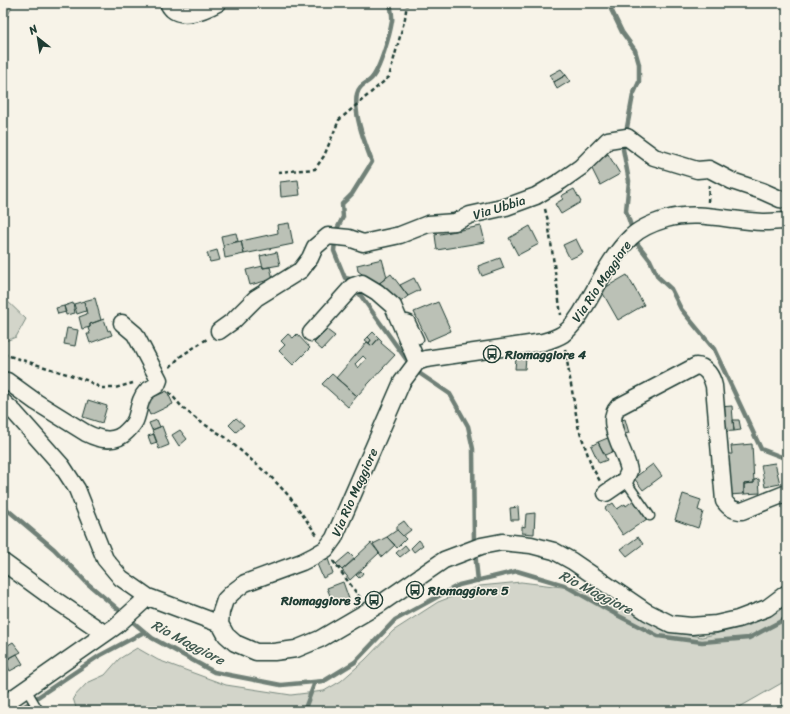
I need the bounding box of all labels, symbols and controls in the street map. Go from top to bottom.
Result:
north arrow [18,18,58,58]
text: N [24,19,42,40]
street label: Via Ubbia [470,188,529,226]
street label: Via Rio Maggiore [565,235,638,327]
place label: Riomaggiore 4 [504,343,587,366]
bus stop icon: Riomaggiore 4 [482,344,502,364]
street label: Via Rio Maggiore [325,444,384,540]
water label: Rio Maggiore [555,563,638,622]
place label: Riomaggiore 5 [427,579,509,602]
bus stop icon: Riomaggiore 5 [405,580,425,600]
place label: Riomaggiore 3 [280,589,362,612]
bus stop icon: Riomaggiore 3 [364,590,384,610]
water label: Rio Maggiore [147,613,230,673]

